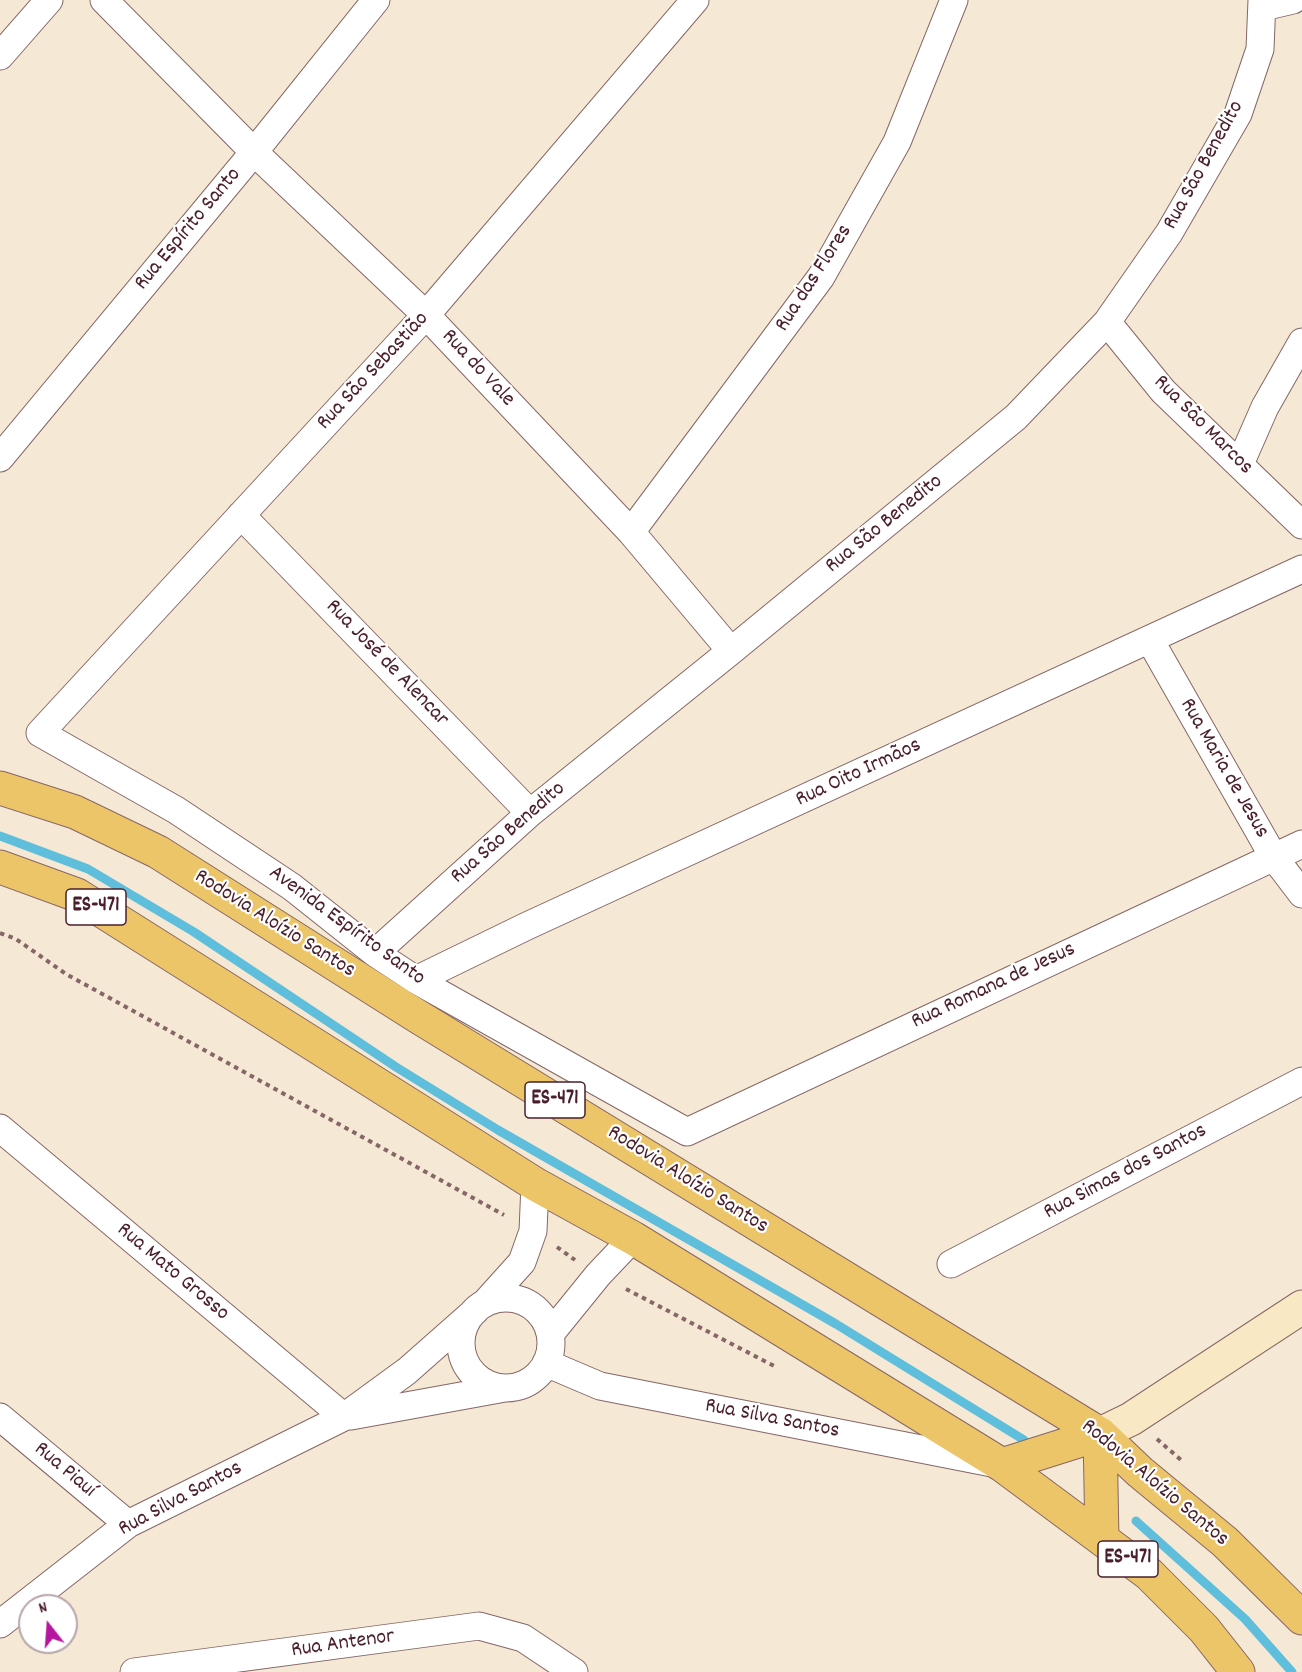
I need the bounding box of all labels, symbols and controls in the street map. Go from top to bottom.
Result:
street label: Rua São Benedito [1159,97,1251,235]
street label: Rua Espírito Santo [130,163,248,297]
street label: Rua das Flores [771,220,859,338]
street label: Rua São Sebastião [312,307,436,437]
street label: Rua do Vale [434,325,520,413]
street label: Rua São Marcos [1147,371,1257,481]
street label: Rua São Benedito [821,470,949,580]
street label: Rua José de Alencar [319,595,453,733]
street label: Rua Maria de Jesus [1172,694,1274,844]
street label: Rua Oito Irmãos [792,733,926,815]
street label: Rua São Benedito [446,777,572,891]
street label: Avenida Espírito Santo [262,861,430,993]
street label: Rodovia Aloízio Santos [189,865,359,985]
road number: ES-471 [66,889,126,925]
street label: Rua Romana de Jesus [908,937,1080,1037]
road number: ES-471 [525,1082,585,1118]
street label: Rua Simas dos Santos [1040,1119,1212,1227]
street label: Rodovia Aloízio Santos [602,1121,772,1241]
street label: Rua Mato Grosso [110,1218,234,1328]
street label: Rua Silva Santos [703,1394,841,1446]
street label: Rodovia Aloízio Santos [1075,1414,1233,1554]
street label: Rua Piauí [27,1437,101,1505]
street label: Rua Silva Santos [115,1456,247,1544]
road number: ES-471 [1098,1541,1158,1577]
north arrow [18,1594,78,1654]
text: N [36,1596,50,1620]
street label: Rua Antenor [290,1625,396,1665]

